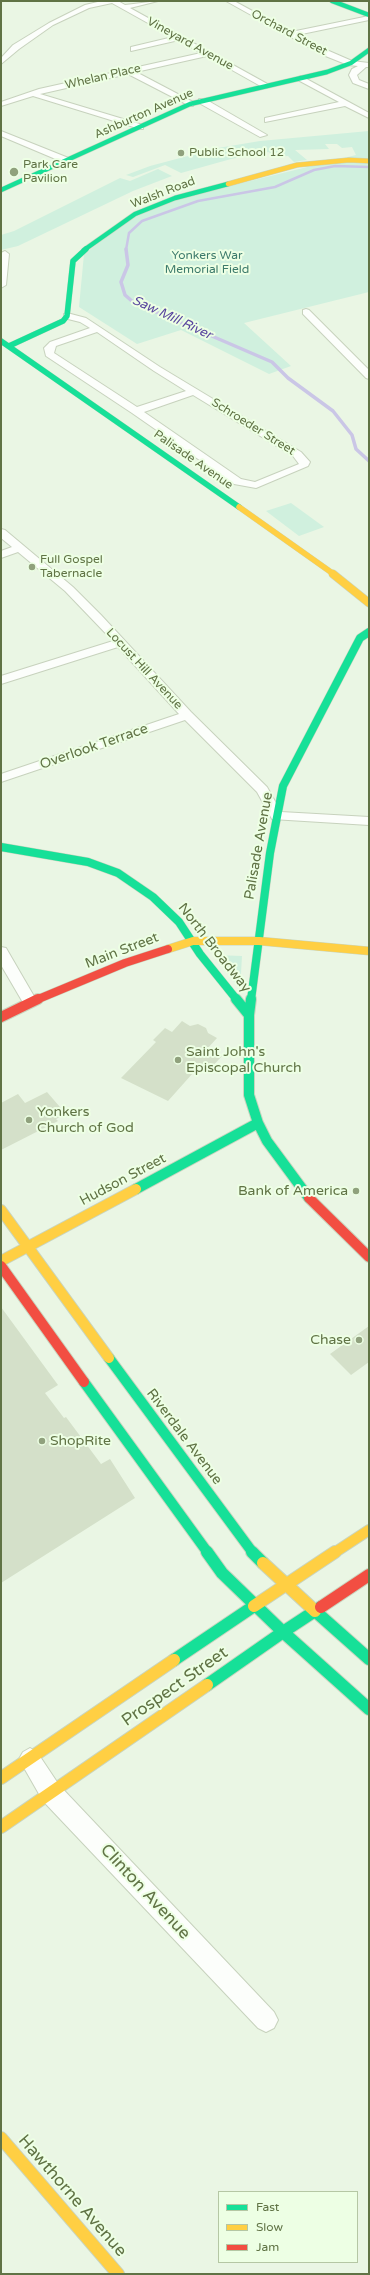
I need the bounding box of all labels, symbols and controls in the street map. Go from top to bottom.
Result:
street label: Orchard Street [249,7,329,59]
street label: Vineyard Avenue [144,14,236,74]
street label: Whelan Place [64,61,142,93]
street label: Ashburton Avenue [92,86,196,142]
place label: Public School 12 [189,146,284,160]
marker: Public School 12 [176,148,186,158]
place label: Park Care Pavilion [23,158,78,186]
marker: Park Care Pavilion [8,166,20,178]
street label: Walsh Road [129,174,197,212]
park label: Yonkers War Memorial Field [165,249,249,277]
water label: Saw Mill River [130,293,214,343]
street label: Schroeder Street [208,395,298,459]
street label: Palisade Avenue [151,427,235,493]
place label: Full Gospel Tabernacle [40,553,103,581]
marker: Full Gospel Tabernacle [27,562,37,572]
street label: Locust Hill Avenue [103,626,185,712]
street label: Overlook Terrace [38,721,150,773]
street label: Palisade Avenue [241,791,277,901]
street label: North Broadway [174,900,254,996]
street label: Main Street [83,929,161,973]
place label: Saint John's Episcopal Church [186,1044,301,1076]
marker: Saint John's Episcopal Church [173,1055,183,1065]
place label: Yonkers Church of God [37,1104,134,1136]
marker: Yonkers Church of God [24,1115,34,1125]
street label: Hudson Street [77,1150,169,1210]
place label: Bank of America [238,1183,348,1199]
marker: Bank of America [351,1186,361,1196]
place label: Chase [310,1332,351,1348]
marker: Chase [354,1335,364,1345]
street label: Riverdale Avenue [142,1386,226,1488]
place label: ShopRite [50,1433,111,1449]
marker: ShopRite [37,1436,47,1446]
street label: Prospect Street [118,1643,232,1731]
street label: Clinton Avenue [96,1840,194,1944]
street label: Hawthorne Avenue [13,2131,131,2261]
legend [218,2191,358,2263]
text: Fast [256,2200,279,2214]
text: Slow [256,2220,283,2234]
text: Jam [256,2240,279,2254]

